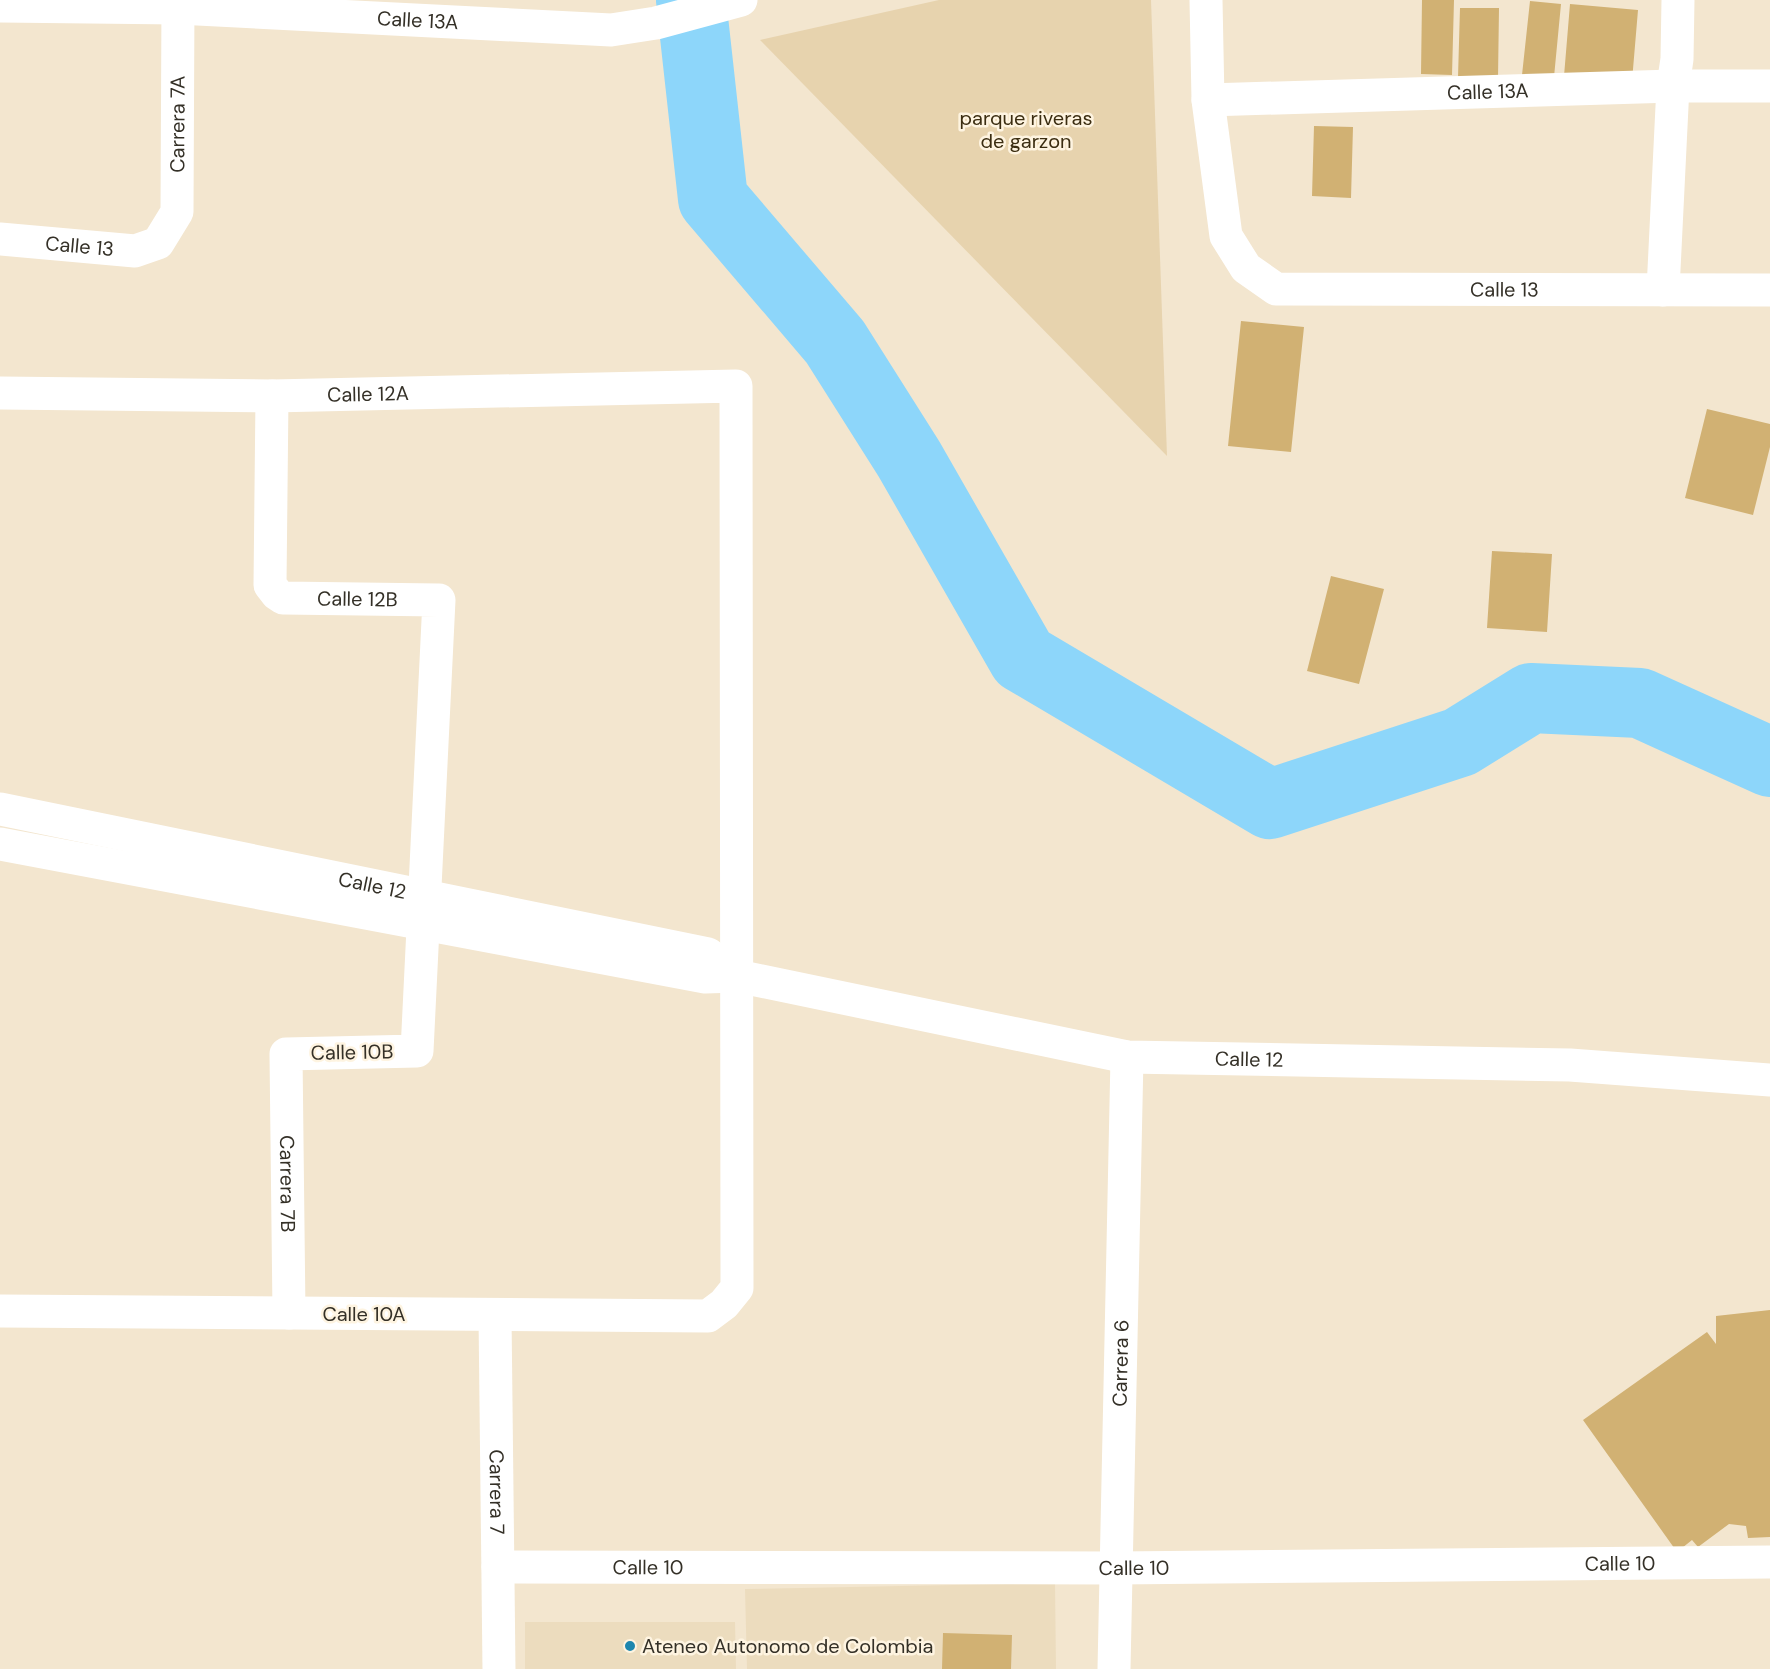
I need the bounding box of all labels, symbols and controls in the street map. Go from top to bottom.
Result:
street label: Calle 13A [376,5,459,35]
street label: Carrera 7A [164,76,191,173]
street label: Calle 13A [1447,77,1529,106]
park label: parque riveras de garzon [959,105,1093,154]
street label: Calle 13 [44,230,115,262]
street label: Calle 13 [1470,276,1539,303]
street label: Calle 12A [327,380,409,408]
street label: Calle 12B [317,585,398,612]
street label: Calle 12 [336,866,409,905]
street label: Calle 10B [310,1038,394,1066]
street label: Calle 12 [1215,1046,1284,1073]
street label: Carrera 7B [274,1135,301,1233]
street label: Calle 10A [322,1301,406,1327]
street label: Carrera 6 [1107,1319,1134,1407]
street label: Carrera 7 [484,1449,510,1535]
street label: Calle 10 [1584,1550,1656,1577]
street label: Calle 10 [613,1554,683,1580]
street label: Calle 10 [1099,1555,1170,1581]
place label: Ateneo Autonomo de Colombia [642,1633,933,1659]
marker: Ateneo Autonomo de Colombia [623,1639,637,1653]

